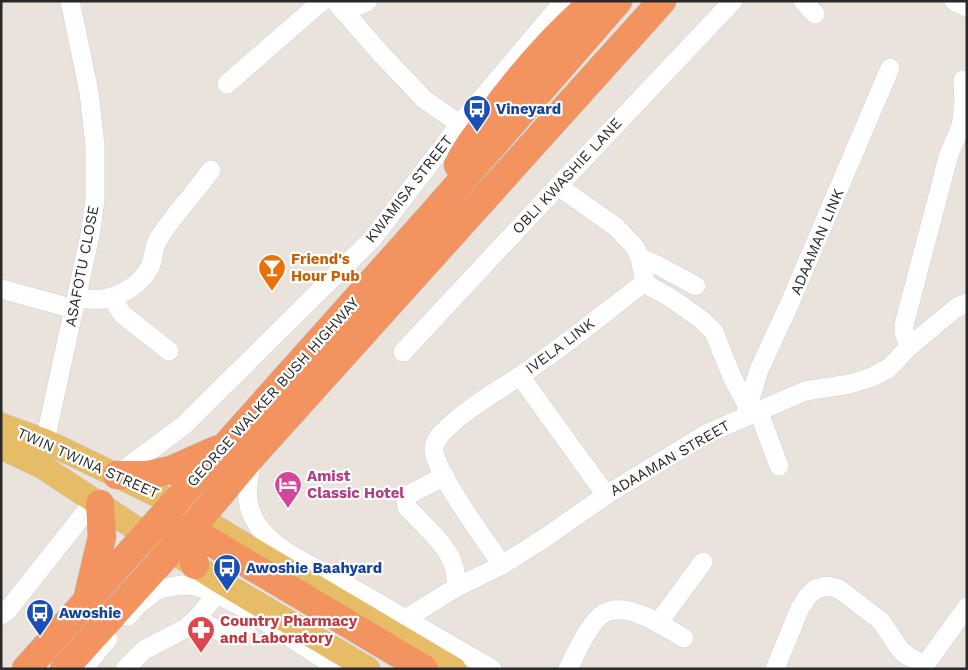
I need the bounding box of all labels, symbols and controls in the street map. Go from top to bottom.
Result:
bus stop icon: Vineyard [462,94,492,133]
place label: Vineyard [496,100,561,118]
street label: OBLI KWASHIE LANE [509,114,625,238]
street label: KWAMISA STREET [362,132,456,246]
street label: ADAAMAN LINK [787,186,847,298]
street label: ASAFOTU CLOSE [61,204,103,328]
place label: Friend's Hour Pub [291,250,360,285]
bar icon: Friend's Hour Pub [257,253,287,292]
street label: GEORGE WALKER BUSH HIGHWAY [183,293,363,490]
street label: IVELA LINK [522,314,598,378]
street label: ADAAMAN STREET [607,416,733,500]
street label: TWIN TWINA STREET [14,424,162,502]
place label: Amist Classic Hotel [307,467,404,502]
hotel icon: Amist Classic Hotel [273,470,303,509]
bus stop icon: Awoshie Baahyard [212,553,242,592]
place label: Awoshie Baahyard [246,559,382,577]
bus stop icon: Awoshie [25,598,55,637]
place label: Awoshie [59,604,122,622]
place label: Country Pharmacy and Laboratory [220,612,358,647]
pharmacy icon: Country Pharmacy and Laboratory [186,615,216,654]

